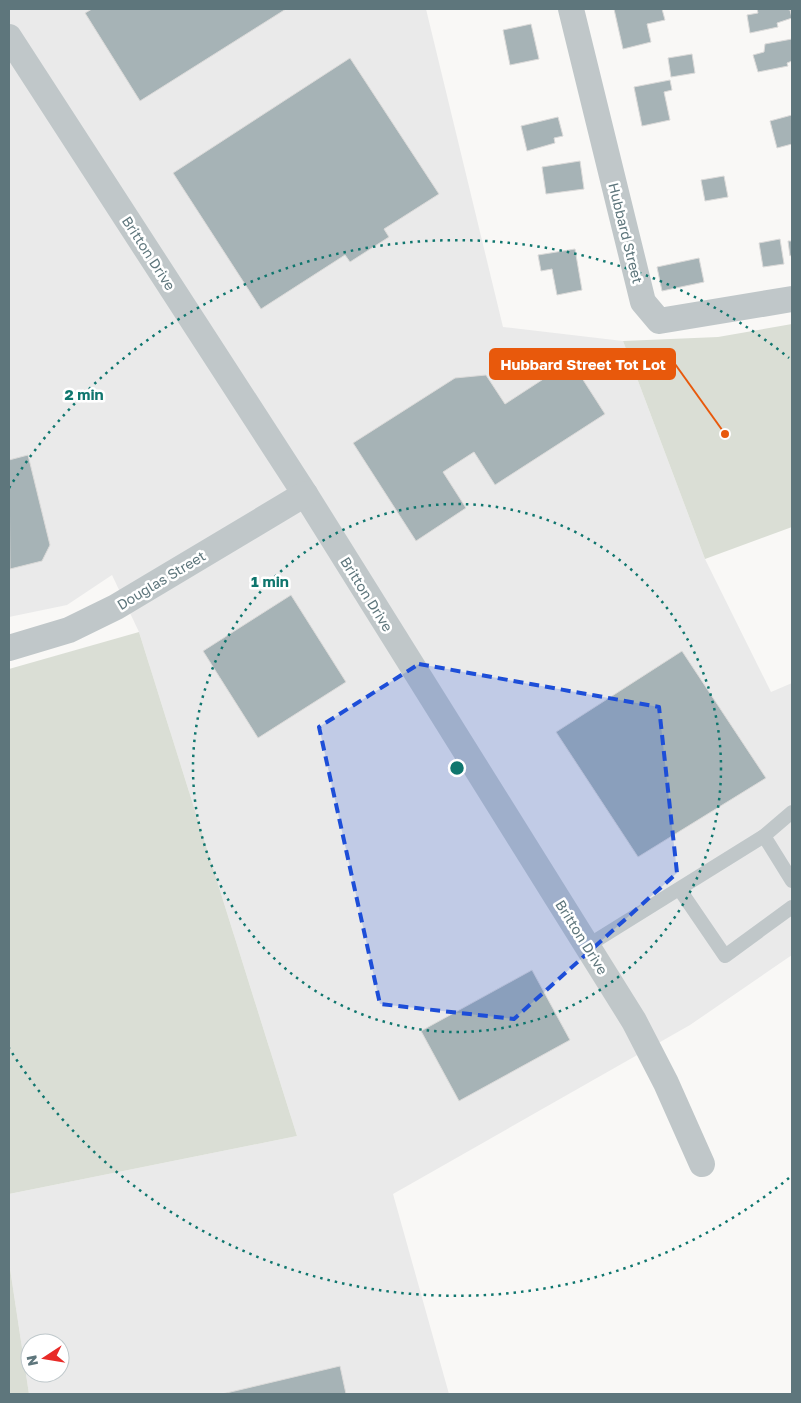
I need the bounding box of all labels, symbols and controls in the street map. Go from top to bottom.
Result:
street label: Hubbard Street [605,181,647,285]
street label: Britton Drive [119,213,179,293]
callout: Hubbard Street Tot Lot [490,349,675,379]
text: Hubbard Street Tot Lot [500,355,666,373]
text: 2 min [64,385,104,403]
street label: Douglas Street [114,547,208,613]
street label: Britton Drive [337,554,397,634]
text: 1 min [251,572,289,590]
centre of rings [448,759,466,777]
street label: Britton Drive [552,897,612,977]
north arrow [20,1333,70,1383]
text: N [22,1354,41,1368]

